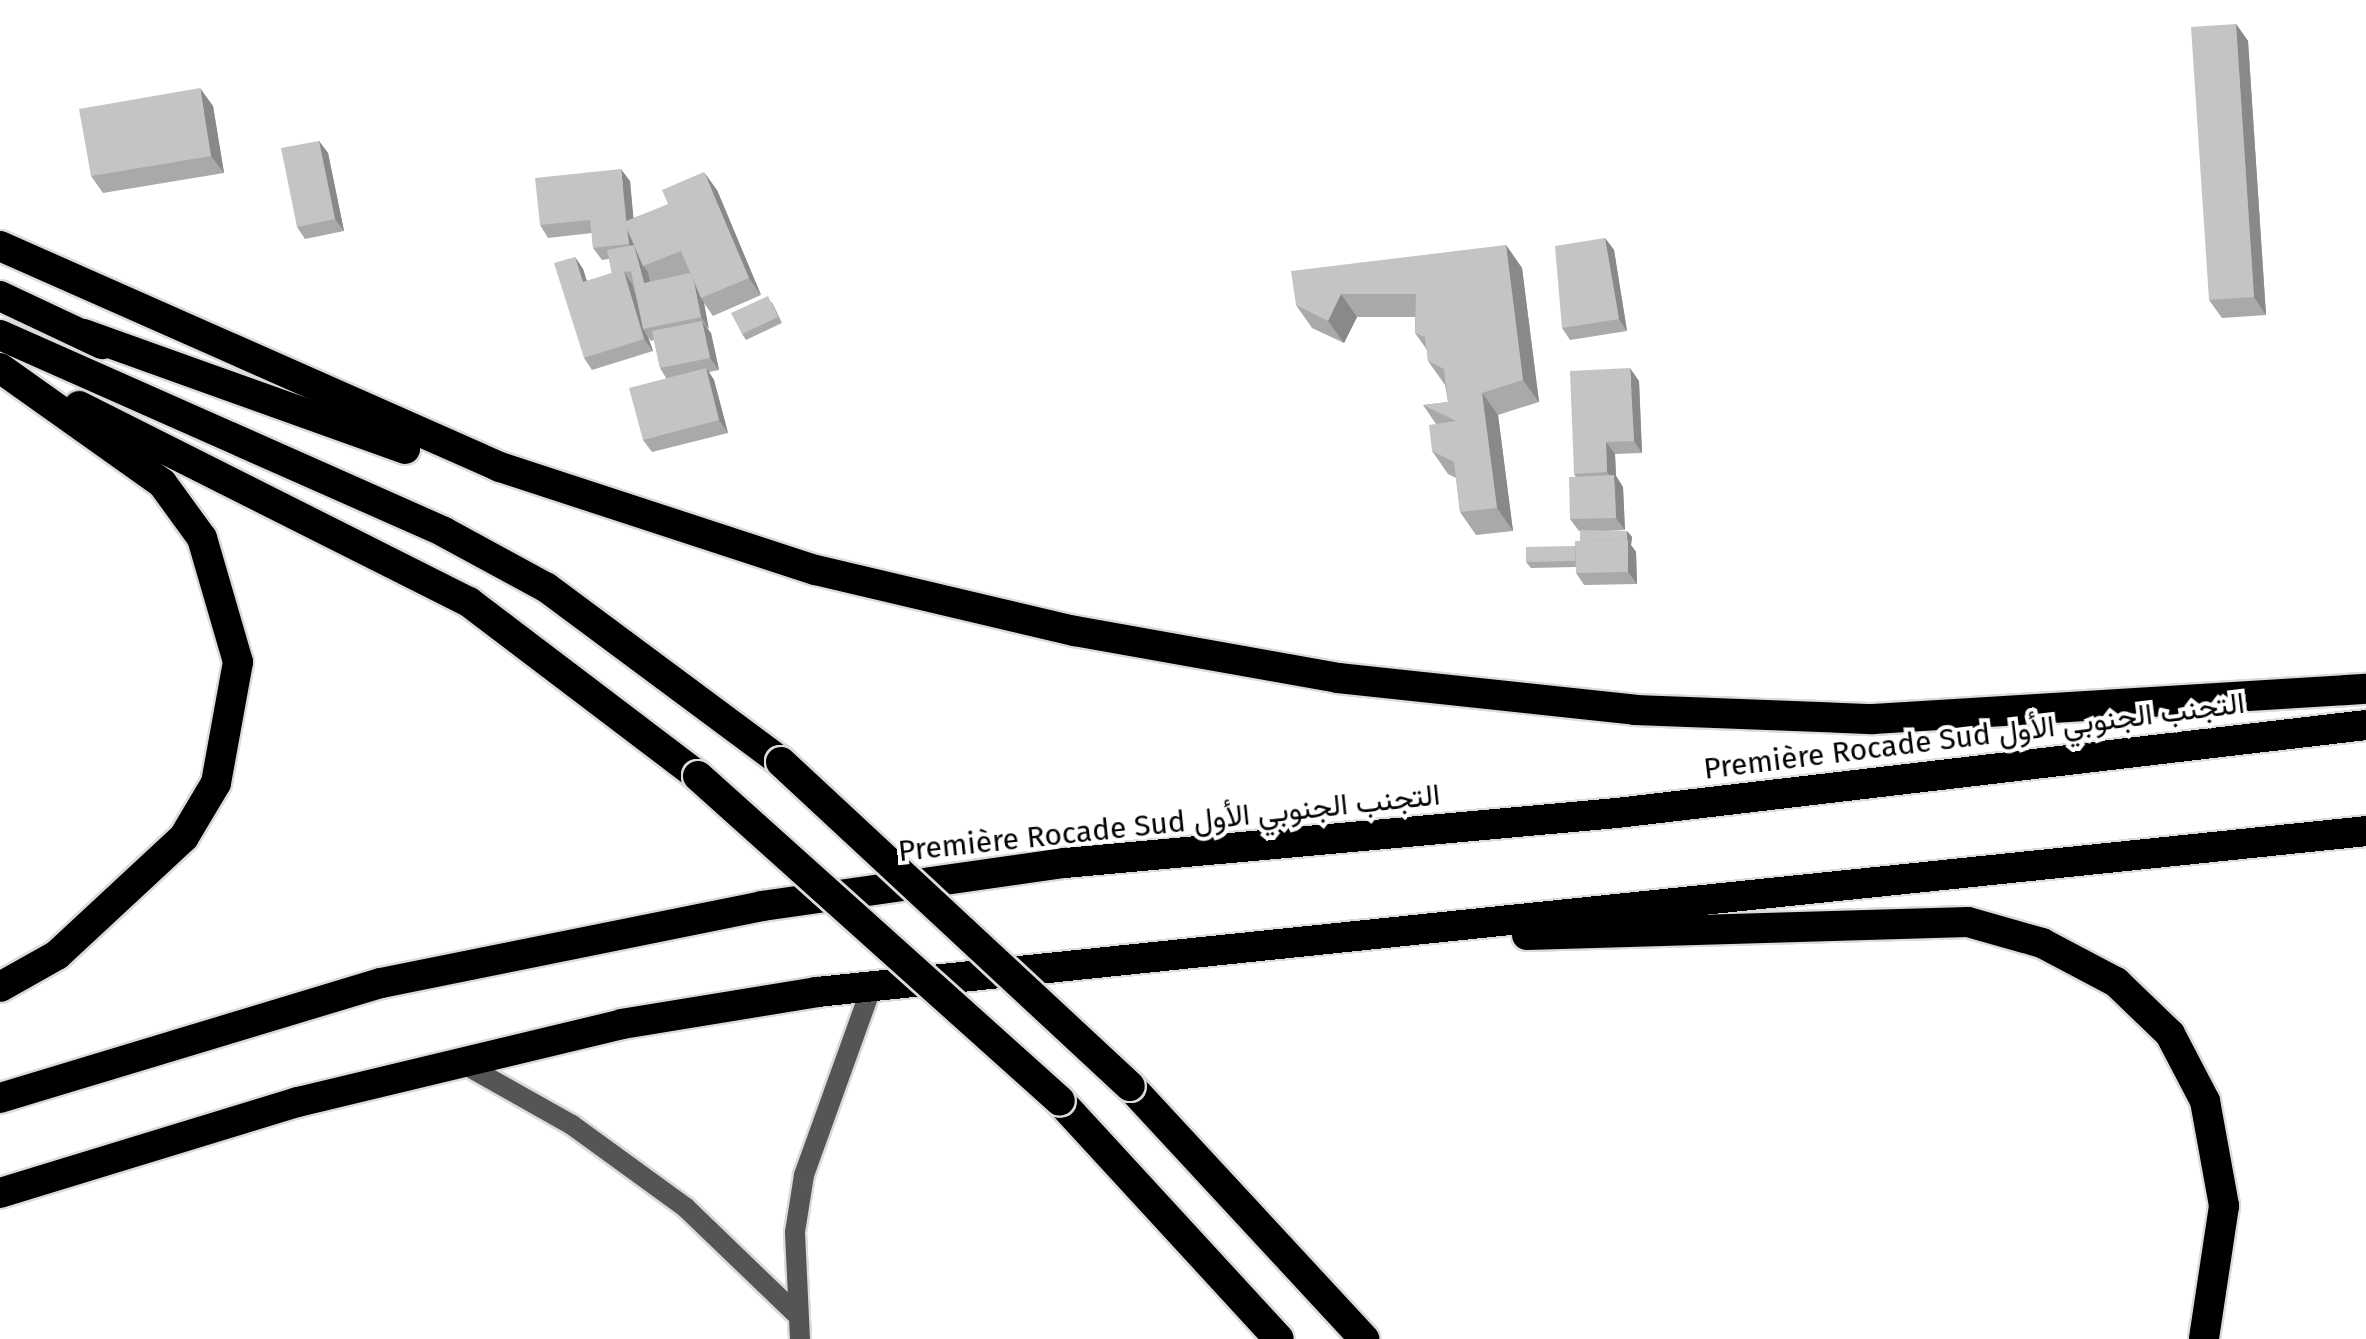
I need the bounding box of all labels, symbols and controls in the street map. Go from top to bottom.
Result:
street label: Première Rocade Sud التجنب الجنوبي الأول [1701,685,2247,787]
street label: Première Rocade Sud التجنب الجنوبي الأول [896,777,1442,869]

